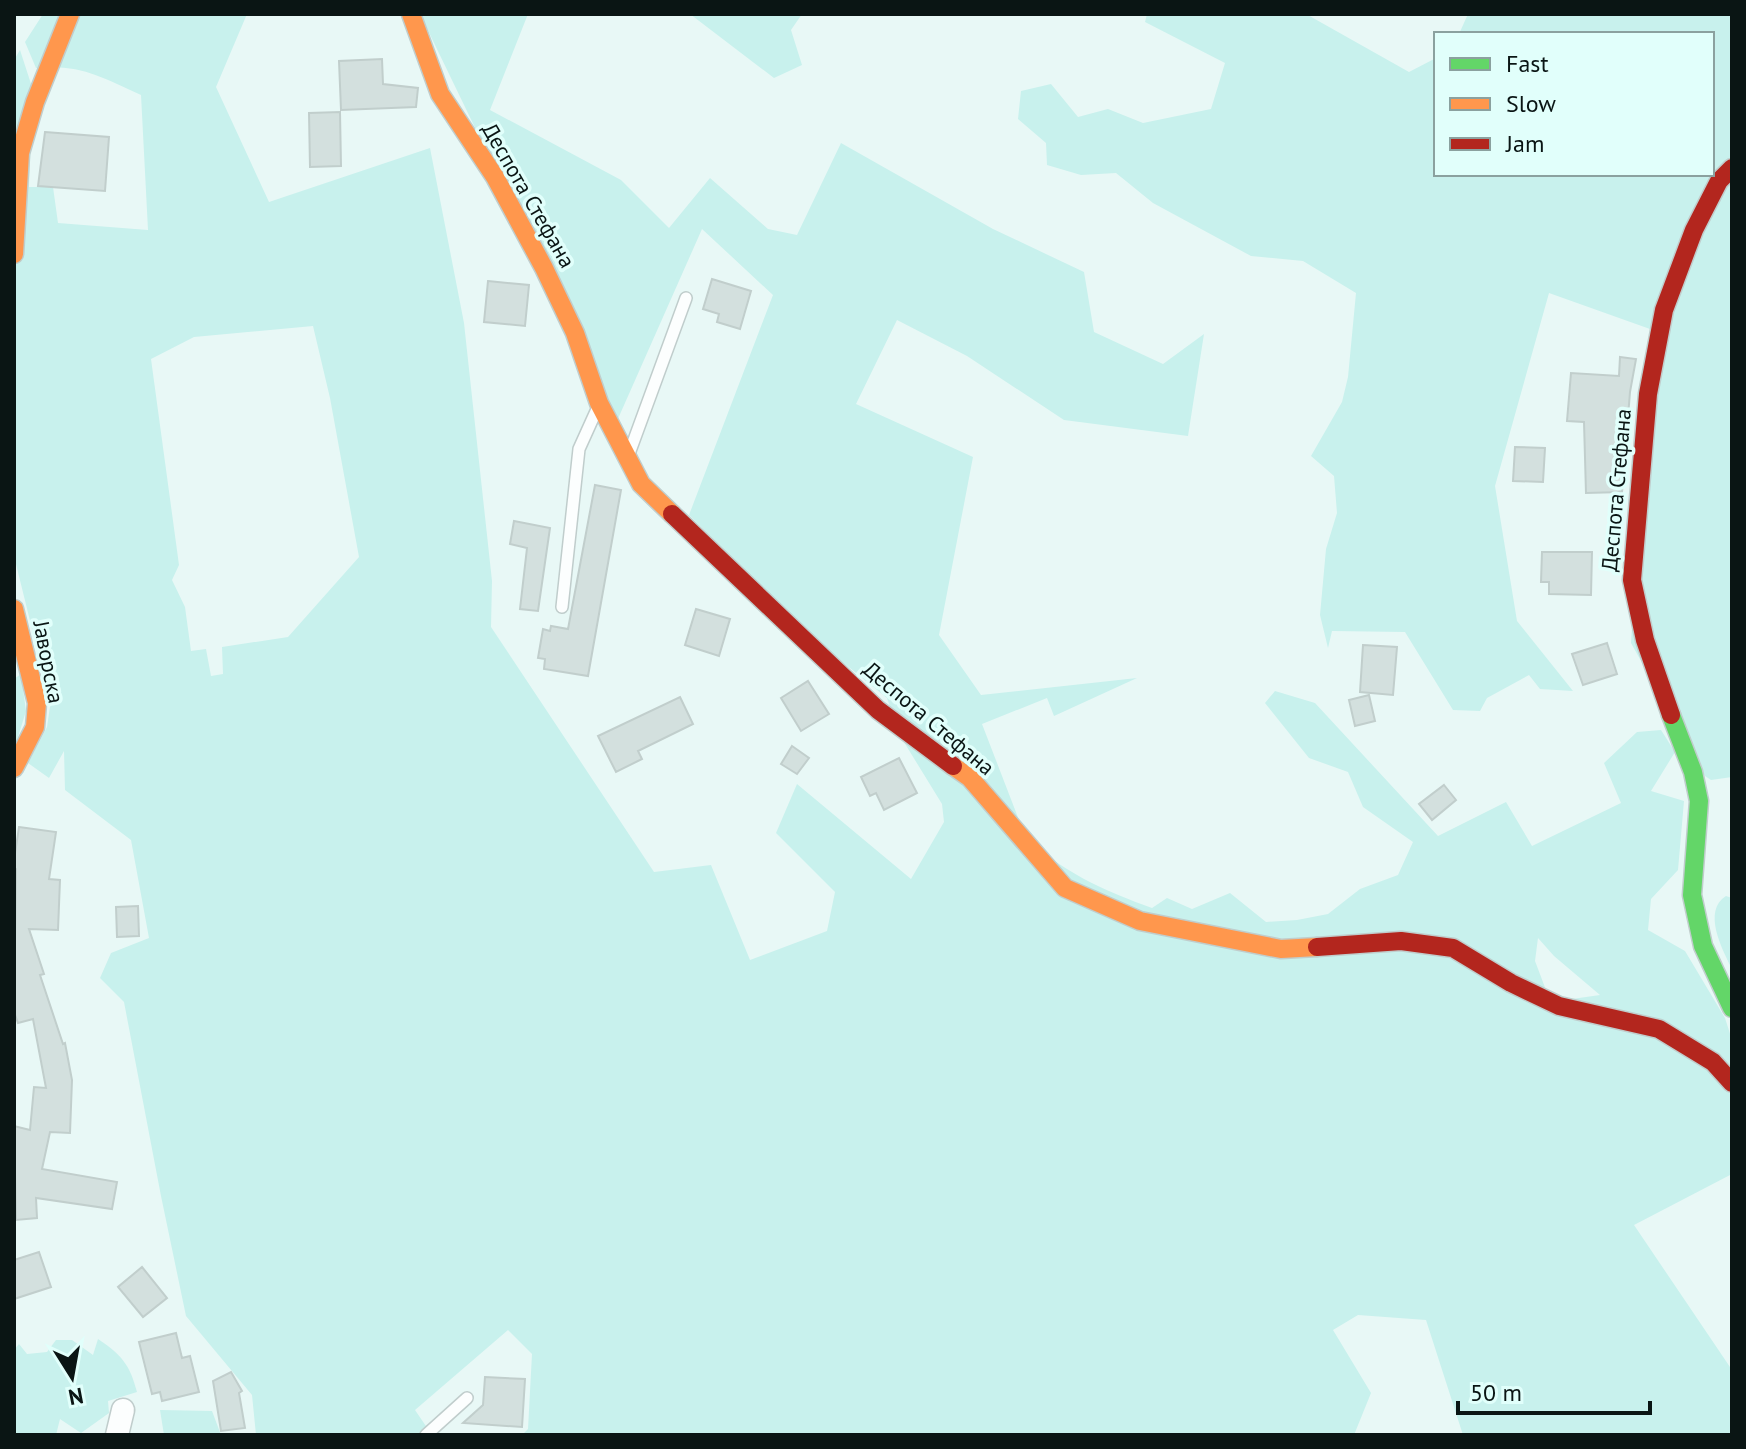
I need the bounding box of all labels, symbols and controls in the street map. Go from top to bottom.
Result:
legend [1434,32,1714,176]
text: Fast [1506,48,1549,79]
text: Slow [1506,88,1556,119]
street label: Деспота Стефана [476,117,582,273]
text: Jam [1505,128,1544,159]
street label: Деспота Стефана [1595,408,1637,572]
street label: Јаворска [27,617,71,706]
street label: Деспота Стефана [858,655,1000,781]
north arrow [32,1337,112,1417]
scale bar [1458,1365,1650,1415]
text: 50 m [1470,1377,1522,1408]
text: N [66,1382,86,1412]

